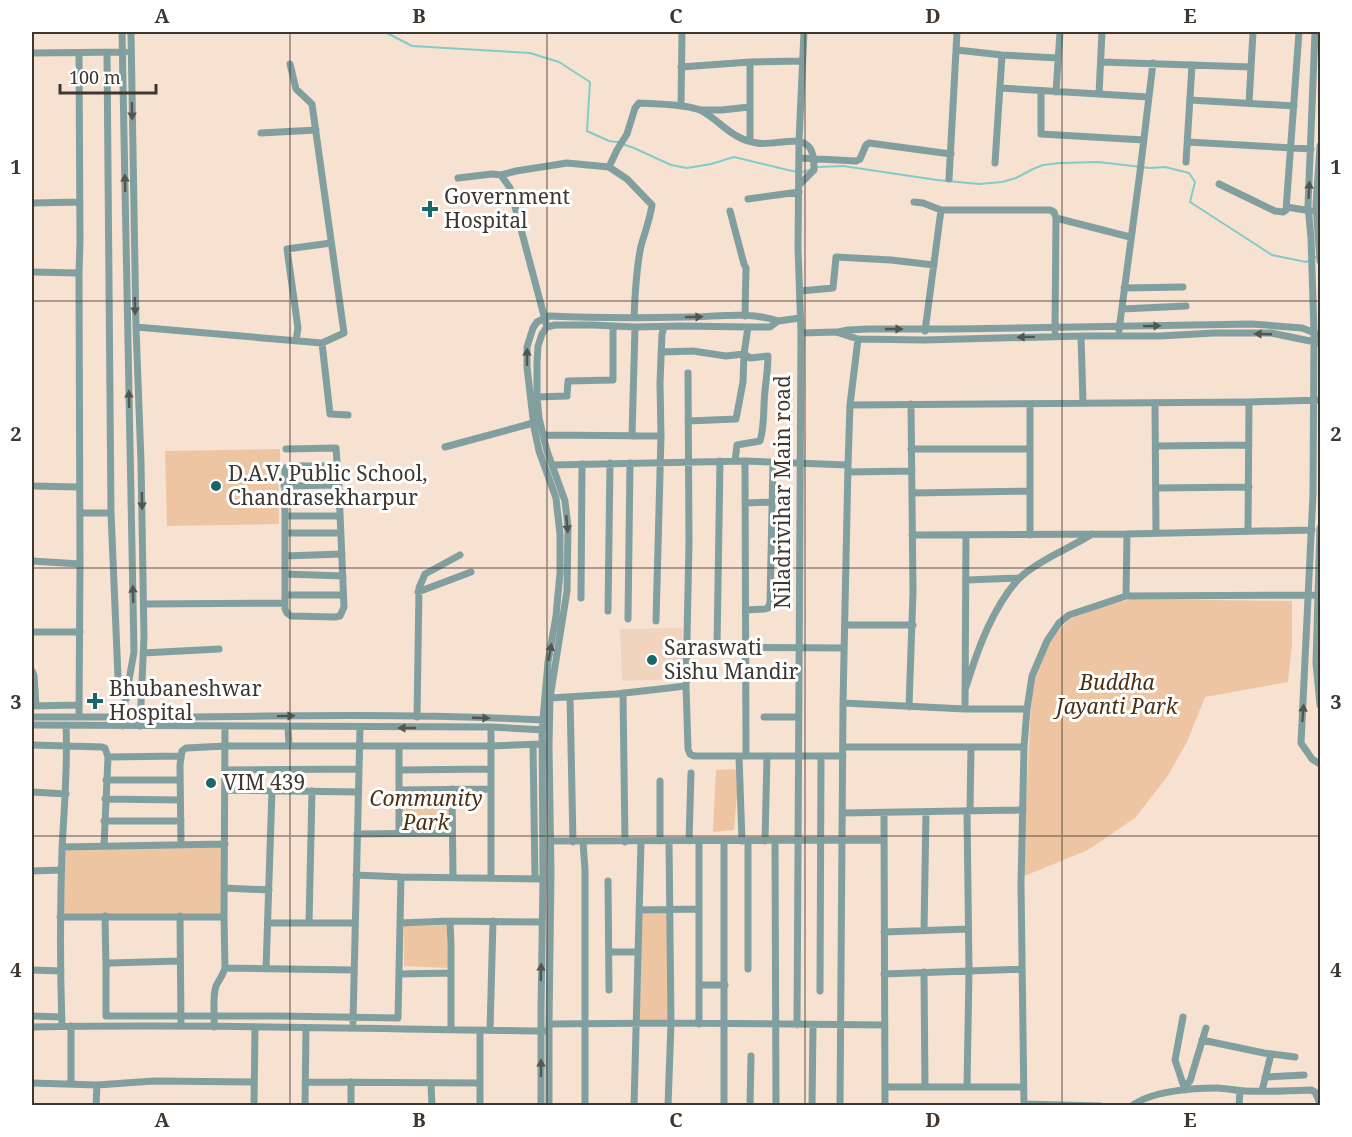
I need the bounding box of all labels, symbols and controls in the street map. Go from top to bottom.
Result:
text: A [154,2,170,29]
text: B [412,2,426,29]
text: C [669,2,683,29]
text: D [925,2,941,29]
text: E [1183,2,1197,29]
scale bar [60,57,156,95]
text: 100 m [69,65,121,89]
one-way arrow [127,101,137,120]
text: 1 [10,153,22,180]
text: 1 [1330,153,1342,180]
one-way arrow [121,173,130,192]
one-way arrow [1304,180,1314,199]
place label: Government Hospital [444,182,570,234]
marker: Government Hospital [421,200,439,218]
one-way arrow [131,296,140,315]
one-way arrow [684,312,703,322]
one-way arrow [1142,322,1161,331]
one-way arrow [885,324,904,334]
one-way arrow [1253,329,1272,338]
one-way arrow [1017,332,1036,342]
one-way arrow [522,347,532,366]
street label: Niladrivihar Main road [768,375,796,609]
one-way arrow [124,389,134,408]
text: 2 [10,420,22,447]
text: 2 [1330,420,1342,447]
place label: D.A.V. Public School, Chandrasekharpur [228,459,427,511]
marker: D.A.V. Public School, Chandrasekharpur [209,479,223,493]
one-way arrow [137,491,147,510]
one-way arrow [563,515,572,534]
one-way arrow [129,584,138,603]
place label: Saraswati Sishu Mandir [664,633,798,685]
one-way arrow [545,642,554,661]
marker: Saraswati Sishu Mandir [645,653,659,667]
park label: Buddha Jayanti Park [1052,668,1179,720]
place label: Bhubaneshwar Hospital [109,674,262,726]
text: 3 [10,688,22,715]
text: 3 [1330,688,1342,715]
marker: Bhubaneshwar Hospital [86,692,104,710]
one-way arrow [1298,704,1307,723]
one-way arrow [277,711,296,721]
one-way arrow [472,713,491,723]
one-way arrow [397,723,416,733]
place label: VIM 439 [223,768,305,796]
marker: VIM 439 [204,776,218,790]
park label: Community Park [369,784,483,836]
text: 4 [10,956,22,983]
text: 4 [1330,956,1342,983]
one-way arrow [537,963,546,982]
one-way arrow [536,1059,546,1078]
text: A [154,1106,170,1133]
text: B [412,1106,426,1133]
text: C [669,1106,683,1133]
text: D [925,1106,941,1133]
text: E [1183,1106,1197,1133]

